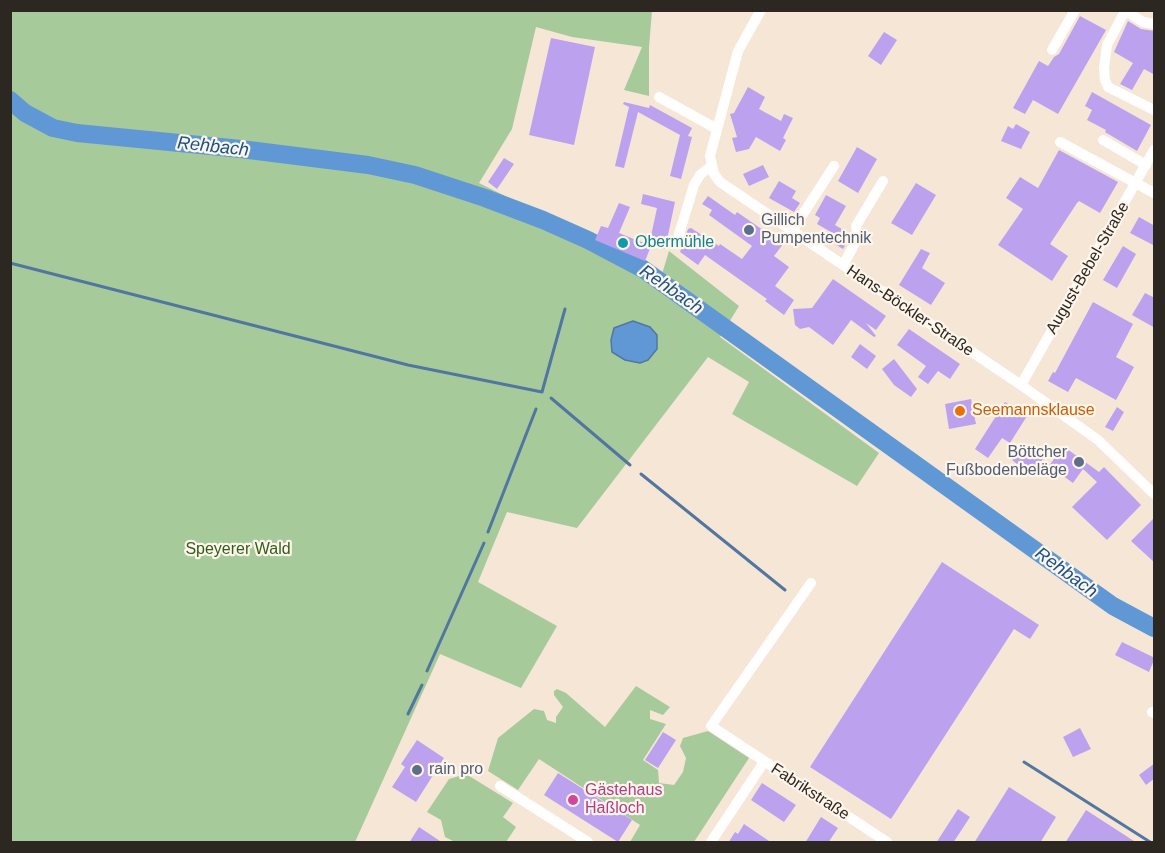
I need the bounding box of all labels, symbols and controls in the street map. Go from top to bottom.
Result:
water label: Rehbach [176,132,250,162]
street label: August-Bebel-Straße [1042,199,1134,337]
place label: Gillich Pumpentechnik [761,211,871,249]
marker: Gillich Pumpentechnik [742,223,756,237]
place label: Obermühle [635,233,714,253]
marker: Obermühle [616,236,630,250]
water label: Rehbach [635,260,707,320]
street label: Hans-Böckler-Straße [843,261,977,361]
place label: Seemannsklause [972,401,1095,421]
marker: Seemannsklause [953,404,967,418]
place label: Böttcher Fußbodenbeläge [946,443,1067,481]
marker: Böttcher Fußbodenbeläge [1072,455,1086,469]
park label: Speyerer Wald [185,540,291,560]
water label: Rehbach [1031,543,1101,603]
street label: Fabrikstraße [767,759,853,825]
place label: rain pro [429,760,483,780]
marker: rain pro [410,763,424,777]
place label: Gästehaus Haßloch [585,781,662,819]
marker: Gästehaus Haßloch [566,793,580,807]

